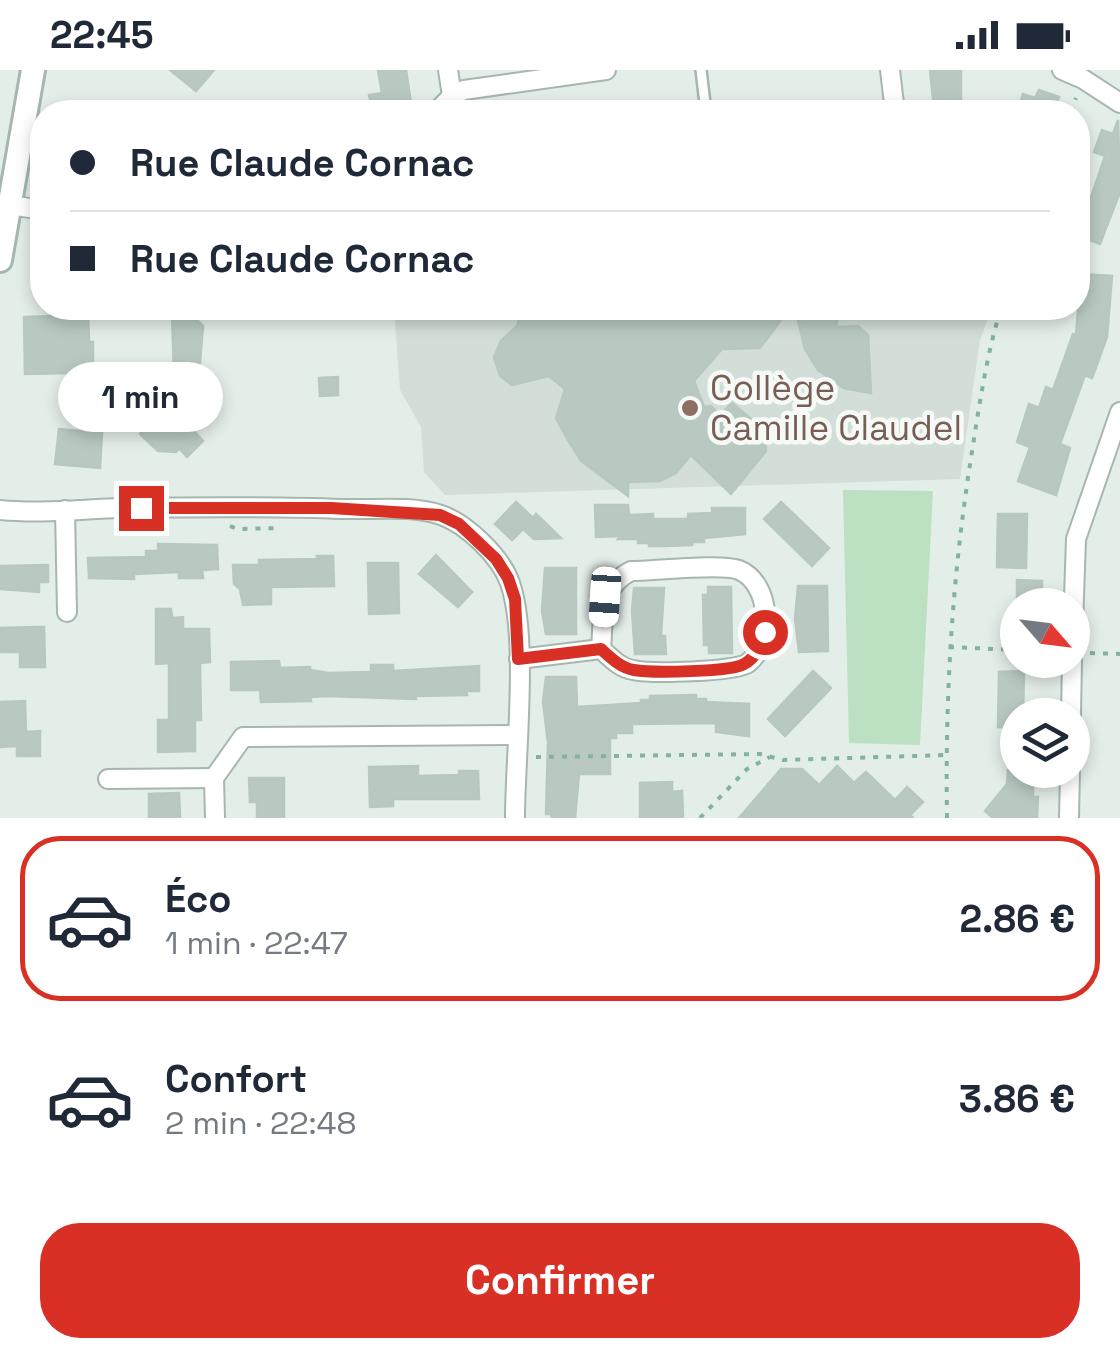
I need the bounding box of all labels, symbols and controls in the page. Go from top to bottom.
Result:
text: 22:45 [50,11,153,59]
text: Rue Claude Cornac [130,139,474,187]
text: Rue Claude Cornac [130,235,474,283]
callout: 1 min [58,363,224,433]
place label: Collège Camille Claudel [710,366,962,450]
text: 1 min [101,377,180,417]
marker: Collège Camille Claudel [679,397,701,419]
route end [119,486,164,531]
car [588,566,622,628]
north arrow [1000,588,1090,678]
map controls [1000,588,1090,788]
route start [743,610,788,655]
button: layers [1000,698,1090,788]
icon: car [45,874,135,964]
text: Éco [165,875,232,923]
text: 2.86 € [959,895,1075,943]
text: 1 min · 22:47 [165,923,348,963]
icon: car [45,1054,135,1144]
text: Confort [165,1055,307,1103]
text: 3.86 € [959,1075,1075,1123]
text: 2 min · 22:48 [165,1103,357,1143]
button: Confirmer [40,1223,1080,1338]

